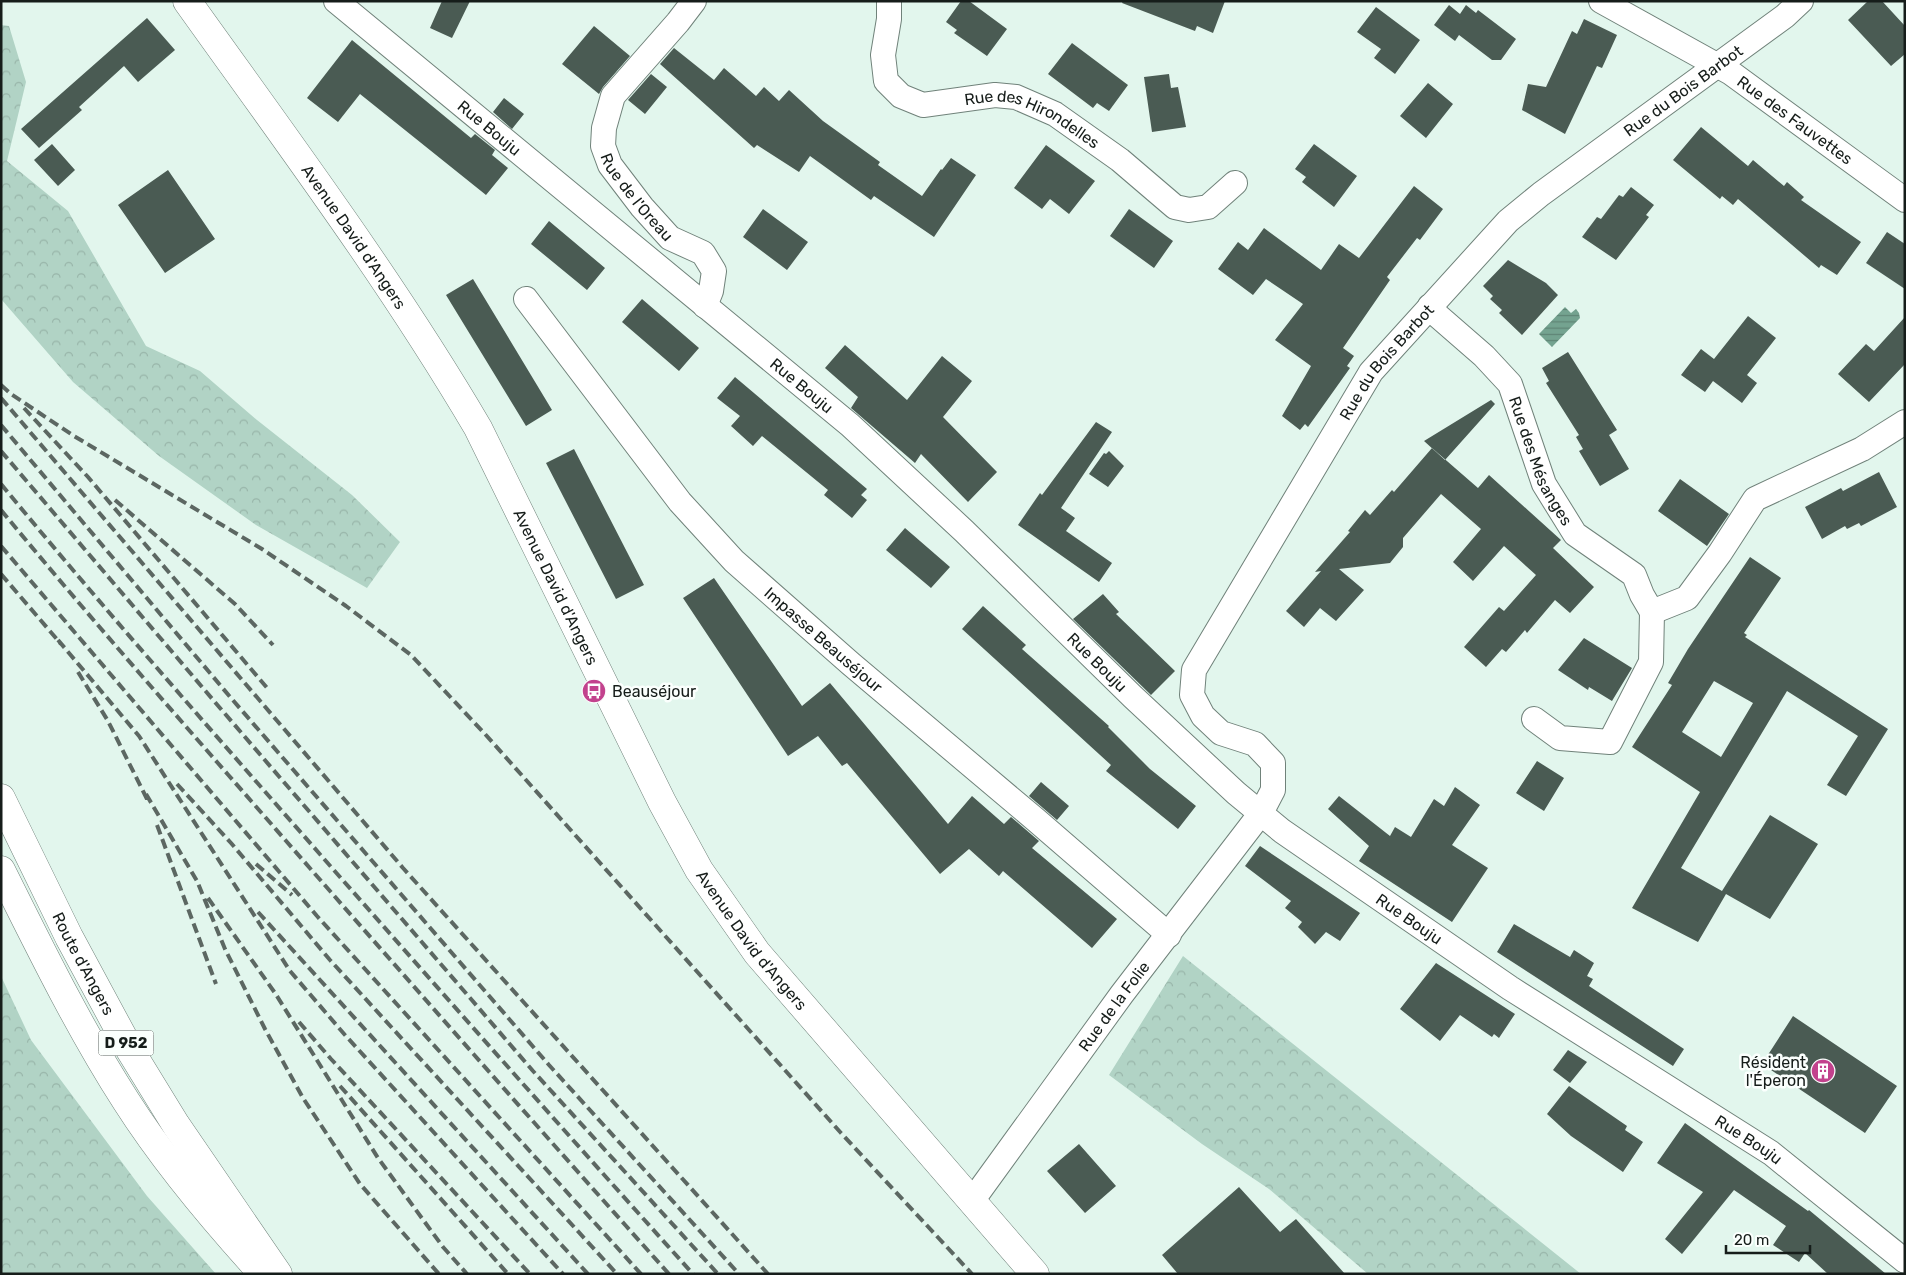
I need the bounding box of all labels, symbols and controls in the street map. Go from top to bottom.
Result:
street label: Rue du Bois Barbot [1620,41,1746,141]
street label: Rue des Fauvettes [1733,72,1856,169]
street label: Rue des Hirondelles [963,86,1103,153]
street label: Rue Bouju [454,96,525,160]
street label: Rue de l'Oreau [596,151,677,245]
street label: Avenue David d'Angers [297,161,410,313]
street label: Rue du Bois Barbot [1336,300,1438,424]
street label: Rue Bouju [766,354,837,417]
street label: Rue des Mésanges [1505,394,1576,529]
street label: Avenue David d'Angers [509,506,602,668]
street label: Impasse Beauséjour [760,583,886,697]
street label: Rue Bouju [1063,629,1131,696]
bus stop icon: Beauséjour [581,678,607,704]
place label: Beauséjour [612,682,696,701]
street label: Avenue David d'Angers [692,867,811,1014]
street label: Rue Bouju [1372,890,1446,949]
street label: Route d'Angers [48,909,118,1018]
street label: Rue de la Folie [1075,958,1154,1055]
road number: D 952 [98,1030,154,1056]
place label: Résident l'Éperon [1740,1053,1806,1090]
building icon: Résident l'Éperon [1810,1058,1836,1084]
street label: Rue Bouju [1711,1111,1786,1168]
scale bar [1726,1222,1810,1254]
text: 20 m [1734,1231,1769,1249]

